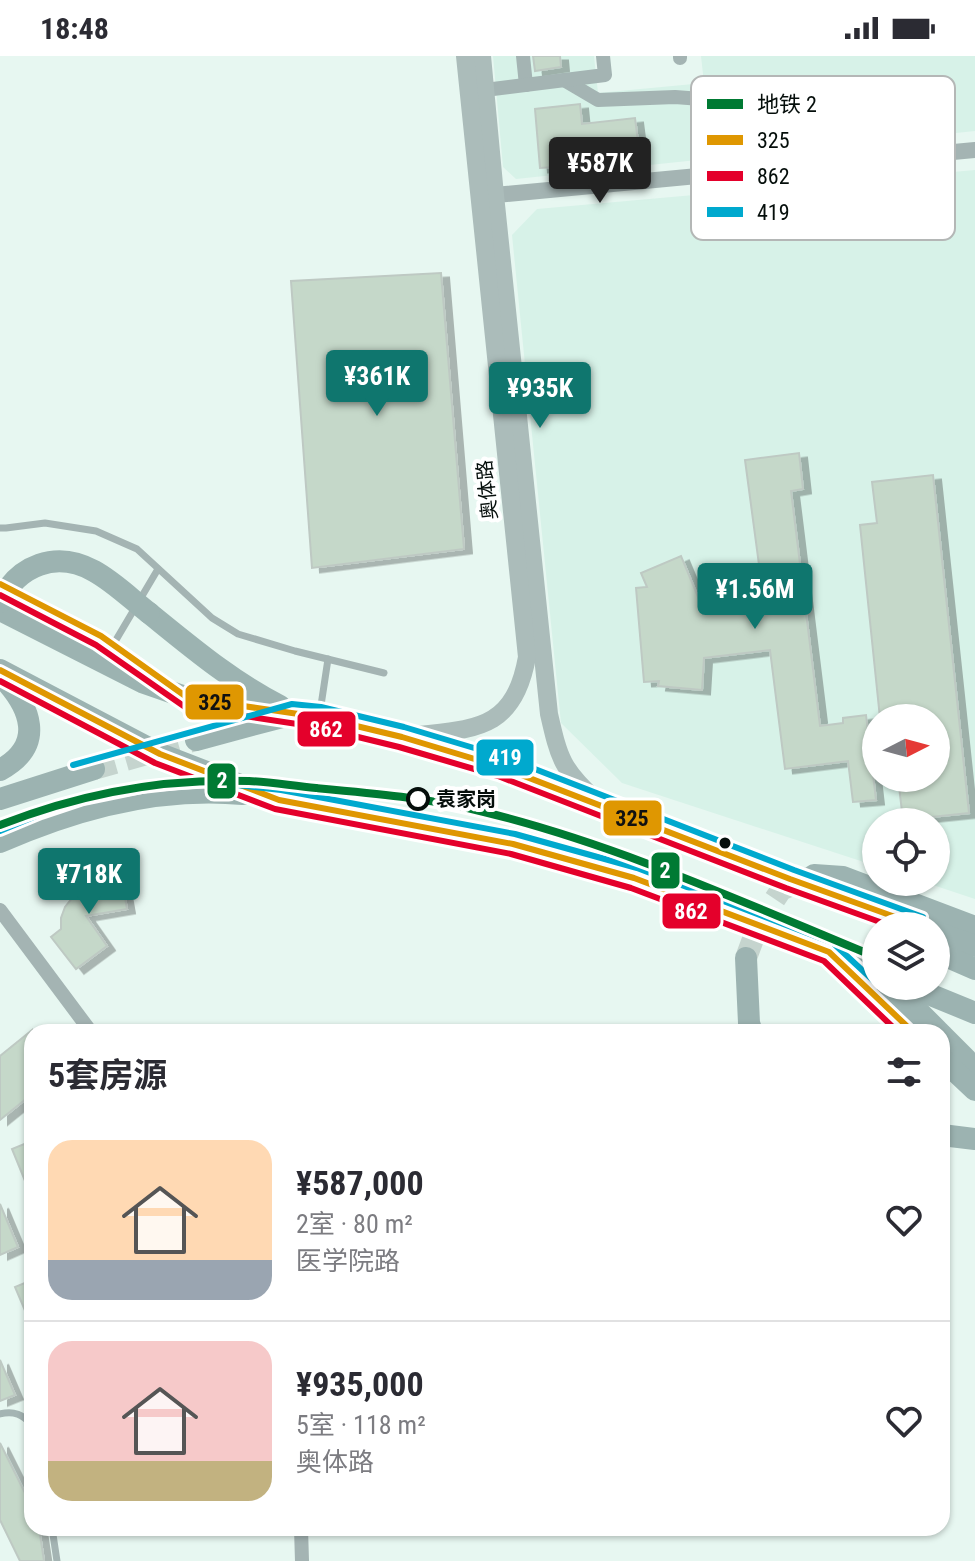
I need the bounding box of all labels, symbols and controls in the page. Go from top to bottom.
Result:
text: 18:48 [40,11,109,46]
legend [691,76,955,240]
text: 地铁 2 [757,92,817,117]
text: 325 [757,128,790,153]
pin: ¥587K [544,137,656,205]
text: ¥587K [567,148,633,178]
text: 862 [757,164,790,189]
text: 419 [757,200,790,225]
pin: ¥361K [321,350,433,418]
text: ¥361K [344,361,410,391]
pin: ¥935K [484,362,596,430]
text: ¥935K [507,373,573,403]
street label: 奥体路 [472,459,502,521]
pin: ¥1.56M [690,563,820,631]
text: ¥1.56M [715,574,795,604]
line badge: 325 [184,683,245,721]
text: 325 [198,690,232,715]
north arrow [862,704,950,792]
map controls [862,704,950,1000]
line badge: 862 [296,710,357,748]
text: 862 [309,717,343,742]
line badge: 419 [475,738,535,777]
text: 419 [488,745,522,770]
line badge: 2 [206,762,237,800]
text: 2 [216,768,228,793]
place label: 袁家岗 [436,787,496,811]
marker: 袁家岗 [407,788,429,810]
line badge: 325 [602,799,663,837]
text: 325 [615,806,649,831]
button: locate [862,808,950,896]
unlabelled marker [717,835,733,851]
pin: ¥718K [33,848,145,916]
line badge: 2 [650,851,681,890]
text: 2 [659,858,671,883]
text: ¥718K [56,859,122,889]
line badge: 862 [661,892,722,930]
text: 862 [674,899,708,924]
button: layers [862,912,950,1000]
icon: filters [882,1050,926,1094]
text: 5套房源 [48,1055,167,1095]
text: ¥587,000 [296,1163,424,1203]
icon: home [112,1172,208,1268]
icon: heart [882,1198,926,1242]
text: 2室 · 80 m² [296,1209,413,1239]
text: 医学院路 [296,1246,400,1276]
text: ¥935,000 [296,1364,424,1404]
icon: home [112,1373,208,1469]
icon: heart [882,1399,926,1443]
text: 5室 · 118 m² [296,1410,426,1440]
text: 奥体路 [296,1447,374,1477]

